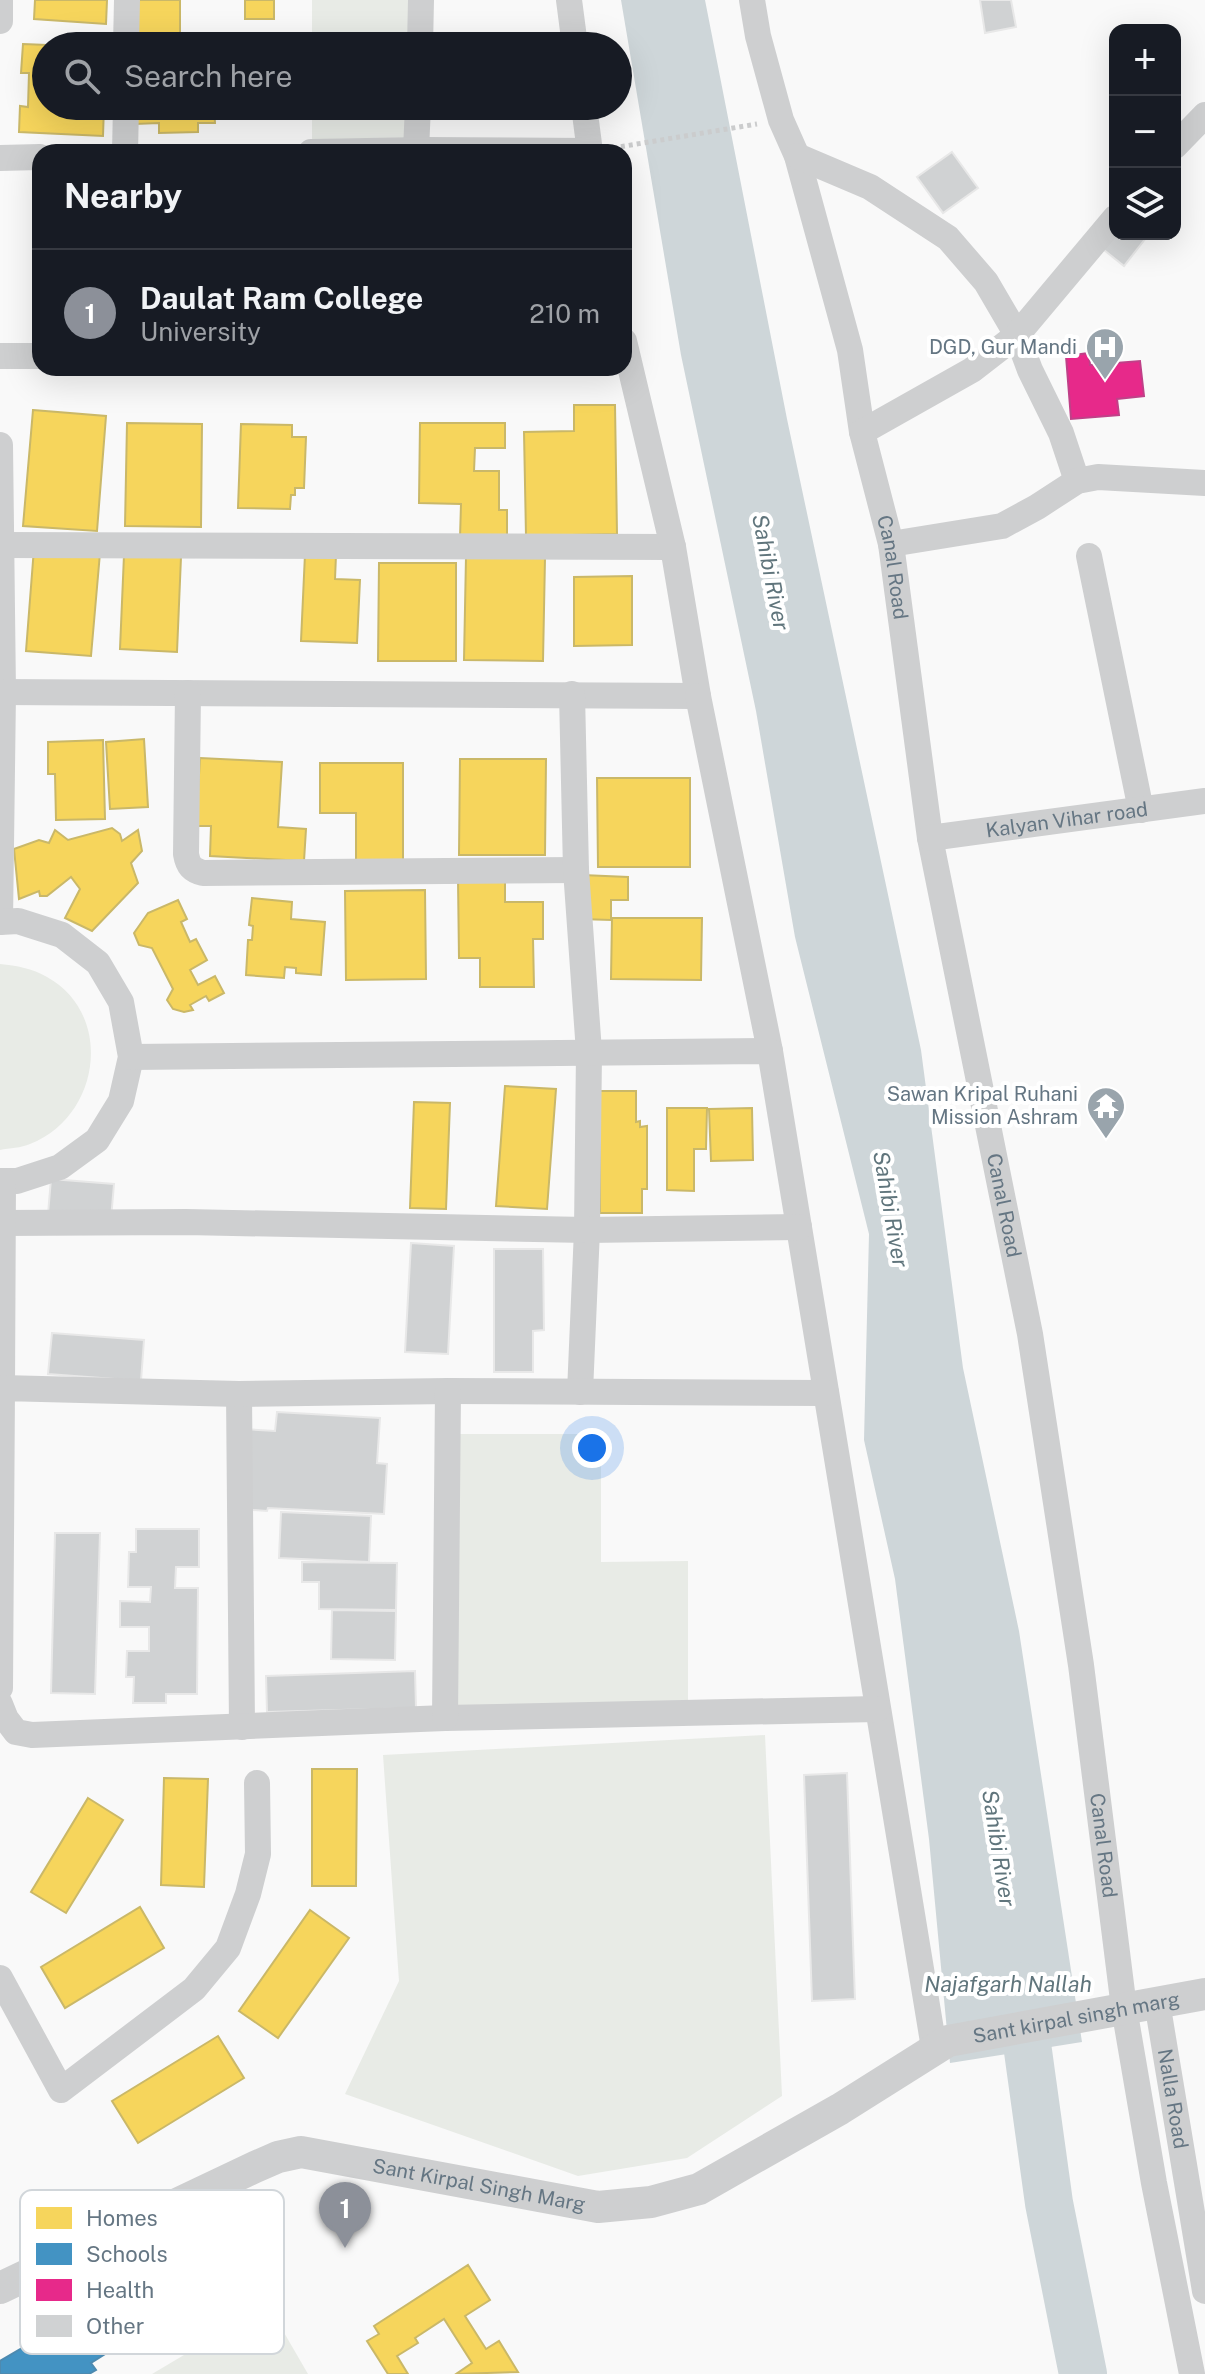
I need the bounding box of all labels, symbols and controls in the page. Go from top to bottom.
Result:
map controls [1109,24,1181,240]
button: + [1109,24,1181,96]
search box [32,32,632,120]
icon: search [60,54,104,98]
text: Search here [124,58,292,94]
button: − [1109,96,1181,168]
button: layers [1109,168,1181,240]
text: Nearby [64,176,182,216]
text: Daulat Ram College [140,280,423,316]
text: 1 [84,298,96,329]
text: 210 m [529,298,600,329]
text: University [140,316,261,347]
hospital icon: DGD, Gur Mandi [1084,326,1126,381]
place label: DGD, Gur Mandi [929,335,1077,359]
water label: Sahibi River [747,512,795,633]
street label: Canal Road [872,512,913,621]
street label: Kalyan Vihar road [984,797,1149,842]
place label: Sawan Kripal Ruhani Mission Ashram [887,1082,1078,1129]
temple icon: Sawan Kripal Ruhani Mission Ashram [1085,1085,1127,1140]
water label: Sahibi River [868,1149,914,1270]
street label: Canal Road [982,1151,1026,1260]
your location [572,1428,612,1468]
water label: Sahibi River [977,1788,1021,1909]
street label: Canal Road [1085,1792,1122,1899]
water label: Najafgarh Nallah [924,1971,1092,1997]
street label: Sant kirpal singh marg [971,1987,1182,2048]
street label: Nalla Road [1153,2047,1193,2151]
street label: Sant Kirpal Singh Marg [371,2154,588,2216]
pin: 1 [319,2182,371,2248]
legend [20,2190,284,2354]
text: Homes [86,2205,158,2231]
text: Schools [86,2241,168,2267]
text: Health [86,2277,154,2303]
text: Other [86,2313,144,2339]

